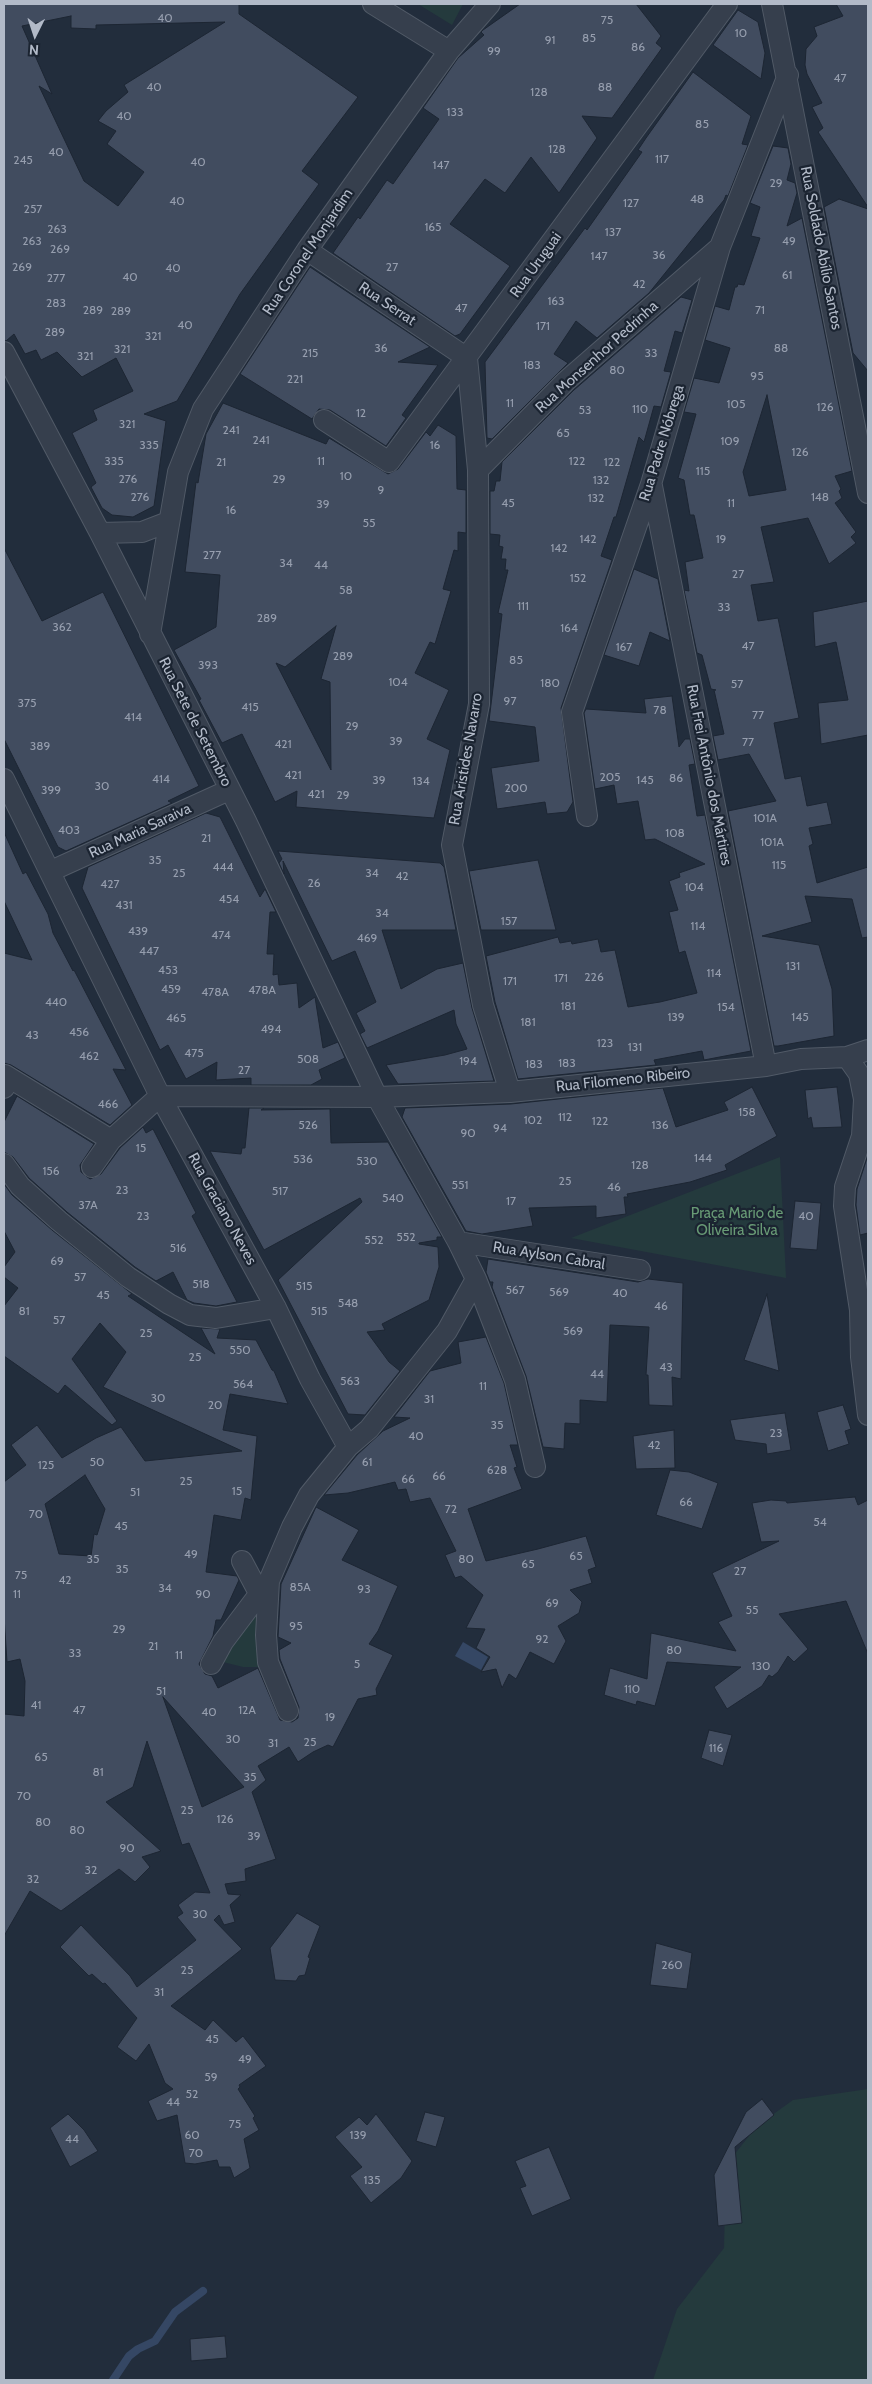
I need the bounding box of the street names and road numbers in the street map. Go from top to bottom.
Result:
street label: Rua Soldado Abílio Santos [796,165,846,331]
street label: Rua Coronel Monjardim [259,185,357,319]
street label: Rua Uruguai [506,229,566,301]
street label: Rua Serrat [355,278,419,330]
street label: Rua Monsenhor Pedrinha [532,297,662,417]
street label: Rua Padre Nóbrega [636,383,688,503]
street label: Rua Sete de Setembro [155,654,235,790]
street label: Rua Frei Antônio dos Mártires [683,683,735,867]
street label: Rua Aristides Navarro [446,692,486,826]
street label: Rua Maria Saraiva [86,799,194,863]
street label: Rua Filomeno Ribeiro [555,1064,691,1096]
street label: Rua Graciano Neves [184,1150,260,1268]
street label: Rua Aylson Cabral [492,1238,606,1274]

